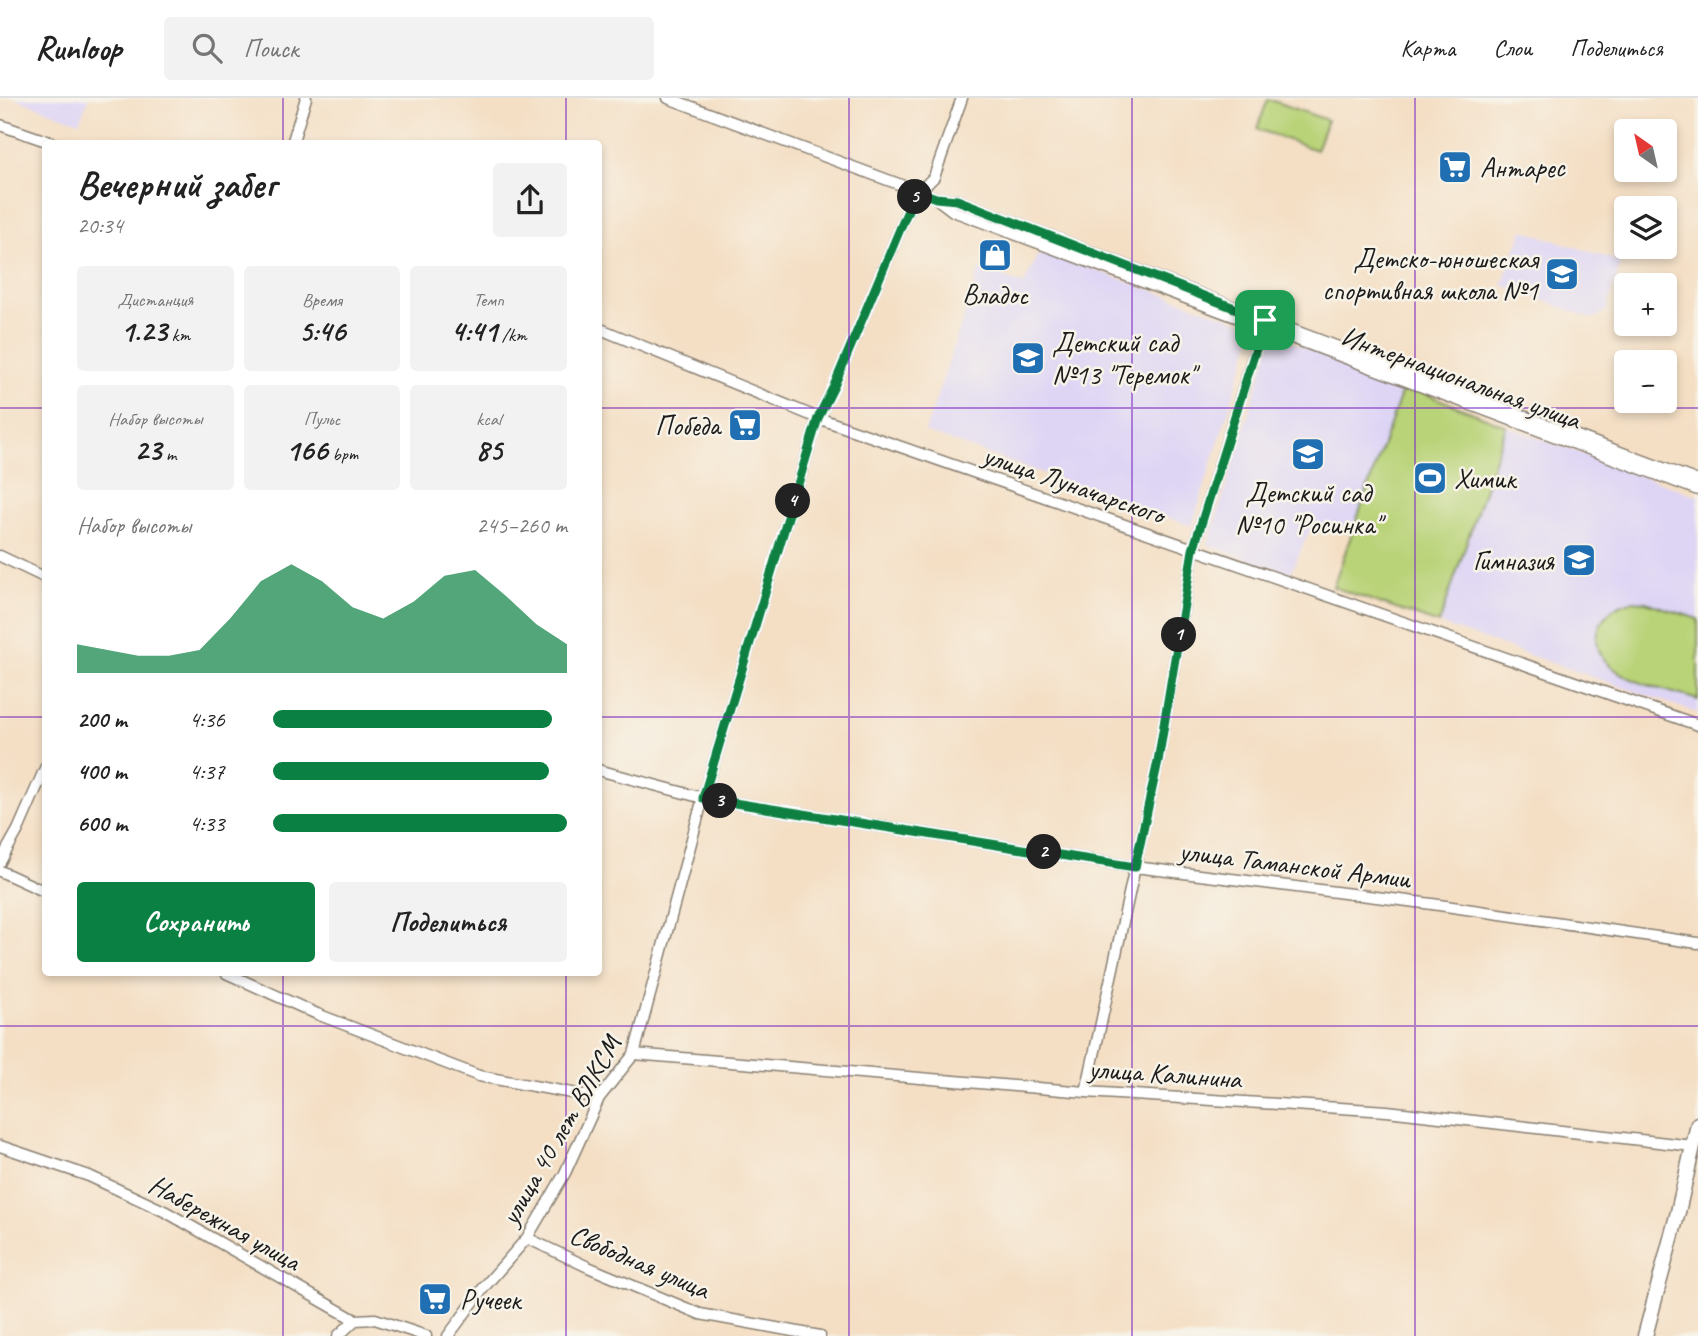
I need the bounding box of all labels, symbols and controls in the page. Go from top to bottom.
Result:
search box [164,17,654,80]
text: Runloop [35,27,122,69]
icon: search [188,29,226,67]
text: Поиск [244,32,298,65]
text: Карта [1401,33,1455,63]
text: Слои [1493,33,1532,63]
text: Поделиться [1570,33,1663,63]
north arrow [1614,119,1676,182]
map controls [1614,119,1677,413]
supermarket icon: Антарес [1436,148,1474,186]
place label: Антарес [1480,150,1567,185]
text: Вечерний забег [77,161,276,208]
button: share [493,163,567,237]
pin: 5 [898,180,932,214]
text: 5 [910,184,919,208]
button: layers [1614,196,1677,259]
text: 20:34 [77,211,123,240]
shop icon: Владос [976,236,1014,274]
place label: Детско-юношеская спортивная школа №1 [1322,241,1540,308]
school or university icon: Детско-юношеская спортивная школа №1 [1543,255,1581,293]
button: + [1614,273,1677,336]
place label: Владос [962,277,1029,312]
text: Дистанция [117,288,193,312]
text: Время [302,288,342,312]
text: Темп [473,288,504,312]
pin [1235,290,1295,350]
icon: arrive [1246,301,1284,339]
text: 1.23 [121,312,167,350]
text: 5:46 [299,312,345,350]
text: 4:41 [451,312,497,350]
street label: Интернациональная улица [1336,318,1587,438]
text: km [167,323,190,347]
text: /km [497,323,527,347]
place label: Детский сад №13 "Теремок" [1052,325,1201,392]
school or university icon: Детский сад №13 "Теремок" [1009,339,1047,377]
button: − [1614,350,1677,413]
supermarket icon: Победа [726,406,764,444]
text: Набор высоты [108,407,202,431]
text: Пульс [304,407,340,431]
text: kcal [476,407,501,431]
place label: Победа [655,408,723,443]
text: 23 [134,431,161,469]
text: 166 [286,431,328,469]
text: 85 [475,431,502,469]
school or university icon: Детский сад №10 "Росинка" [1289,435,1327,473]
street label: улица Луначарского [977,436,1172,533]
text: m [161,442,176,466]
text: bpm [328,442,358,466]
sports icon: Химик [1411,459,1449,497]
place label: Химик [1454,461,1518,496]
place label: Детский сад №10 "Росинка" [1235,475,1386,542]
pin: 4 [776,484,810,518]
text: 4 [788,488,797,512]
text: Набор высоты [77,511,191,540]
text: 245–260 m [476,511,567,540]
school or university icon: Гимназия [1560,541,1598,579]
place label: Гимназия [1473,543,1555,578]
pin: 1 [1162,618,1196,652]
text: 1 [1174,622,1183,646]
text: 200 m [77,705,127,734]
text: 4:36 [189,705,225,734]
text: 400 m [77,757,127,786]
text: 4:37 [189,757,225,786]
pin: 3 [702,784,738,818]
text: 3 [715,788,724,812]
text: 600 m [77,809,127,838]
text: 4:33 [189,809,225,838]
street label: улица Таманской Армии [1175,833,1414,896]
pin: 2 [1026,834,1062,870]
text: 2 [1039,839,1048,863]
button: Сохранить [77,882,315,962]
button: Поделиться [329,882,567,962]
street label: улица 40 лет ВЛКСМ [491,1028,630,1233]
street label: улица Калинина [1086,1051,1244,1096]
street label: Набережная улица [143,1166,308,1279]
street label: Свободная улица [565,1216,717,1307]
supermarket icon: Ручеек [416,1280,454,1318]
place label: Ручеек [460,1282,523,1317]

